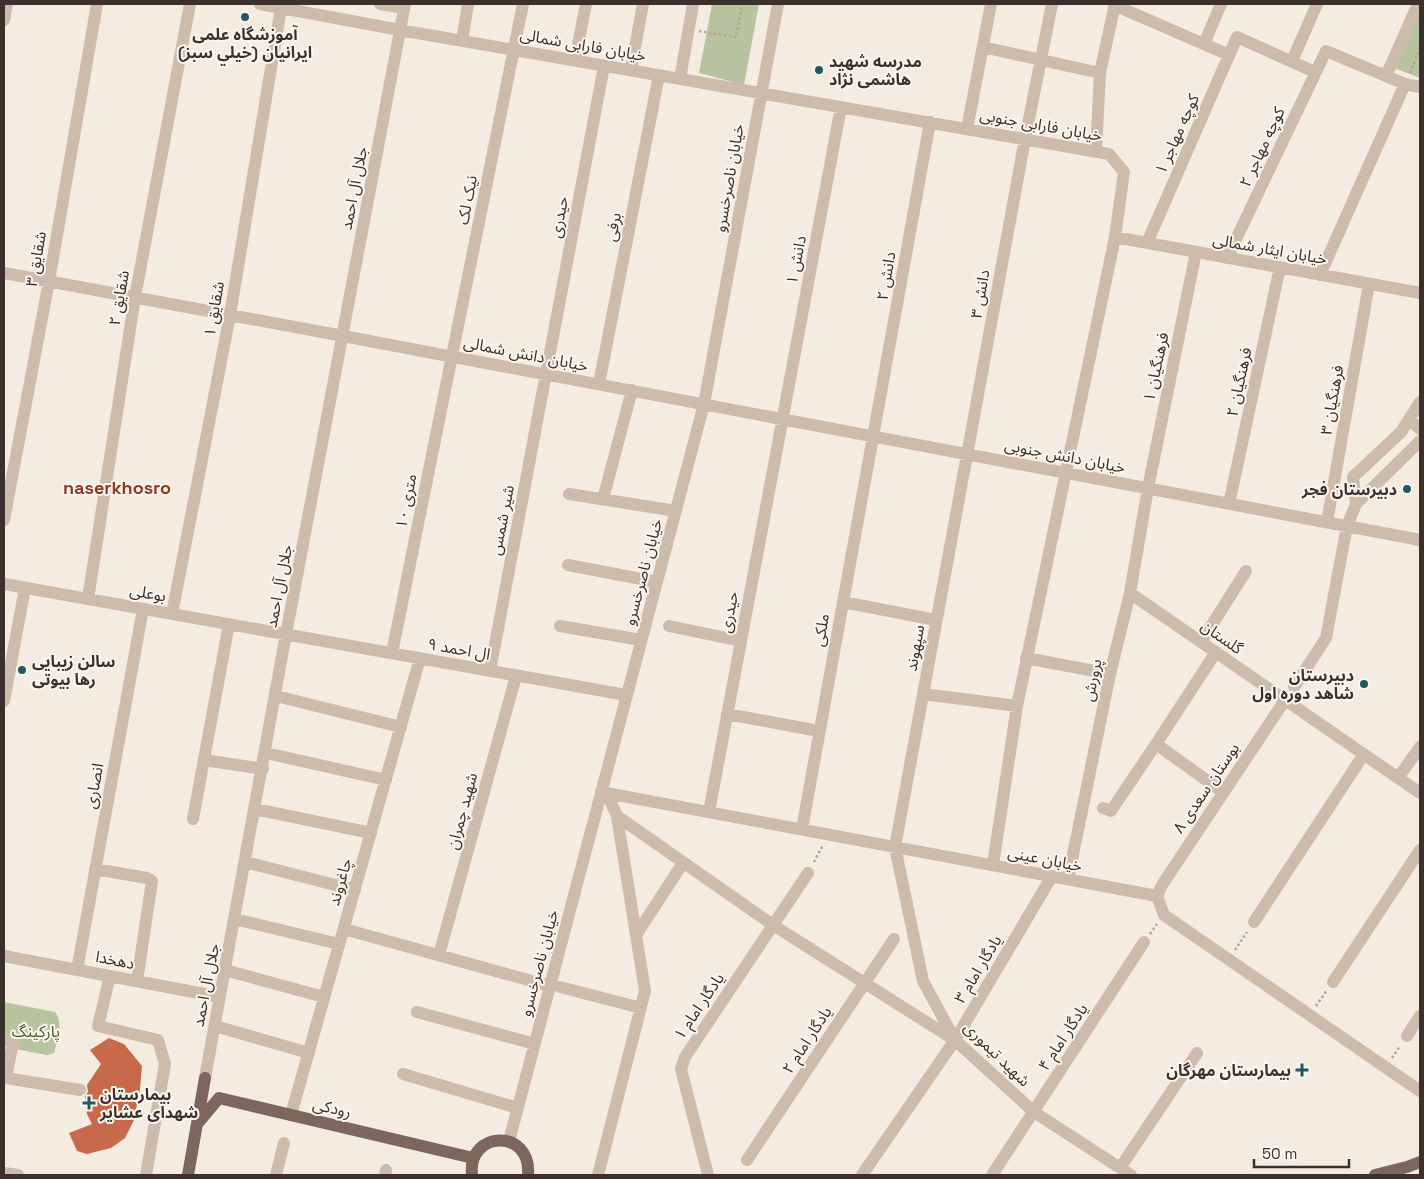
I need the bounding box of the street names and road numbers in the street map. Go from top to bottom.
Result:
street label: خیابان فارابی شمالی [518,24,648,66]
street label: کوچه مهاجر ۱ [1150,90,1204,177]
street label: کوچه مهاجر ۲ [1234,103,1290,190]
street label: خیابان فارابی جنوبی [978,104,1104,146]
street label: خیابان ناصرخسرو [709,122,749,234]
street label: جلال آل احمد [336,145,372,231]
street label: نیک لک [452,174,482,226]
street label: حیدری [545,194,573,240]
street label: برفی [600,211,626,243]
street label: خیابان ایثار شمالی [1211,229,1329,269]
street label: شقایق ۳ [21,230,51,288]
street label: دانش ۱ [781,234,811,286]
street label: دانش ۲ [871,250,901,302]
street label: دانش ۳ [965,268,995,320]
street label: شقایق ۲ [104,269,134,327]
street label: شقایق ۱ [199,280,229,338]
street label: فرهنگیان ۱ [1138,330,1174,404]
street label: خیابان دانش شمالی [462,332,590,376]
street label: فرهنگیان ۲ [1221,345,1257,419]
street label: فرهنگیان ۳ [1316,363,1348,437]
street label: خیابان دانش جنوبی [1003,434,1127,478]
street label: ۱۰ متری [390,472,422,530]
street label: شیر شمس [485,483,519,557]
street label: خیابان ناصرخسرو [619,516,667,628]
street label: جلال آل احمد [261,543,297,629]
street label: بوعلی [128,579,168,607]
street label: حیدری [715,589,743,635]
street label: ملکی [808,612,834,648]
street label: گلستان [1197,615,1247,659]
street label: سپهوند [901,623,930,673]
street label: ال احمد ۹ [426,633,492,665]
street label: پرورش [1077,657,1107,703]
street label: بوستان سعدی ۸ [1168,739,1244,837]
street label: انصاری [80,762,108,810]
street label: شهید چمران [442,770,482,852]
street label: خیابان عینی [1006,842,1084,876]
street label: چاغروند [323,856,357,908]
street label: خیابان ناصرخسرو [515,907,563,1019]
street label: یادگار امام ۳ [949,931,1008,1008]
street label: جلال آل احمد [188,942,224,1028]
street label: دهخدا [94,946,136,974]
street label: یادگار امام ۱ [669,969,731,1045]
street label: یادگار امام ۴ [1033,999,1094,1076]
street label: یادگار امام ۲ [777,1002,838,1079]
street label: شهید تیموری [959,1017,1035,1091]
street label: رودکی [311,1093,353,1123]

